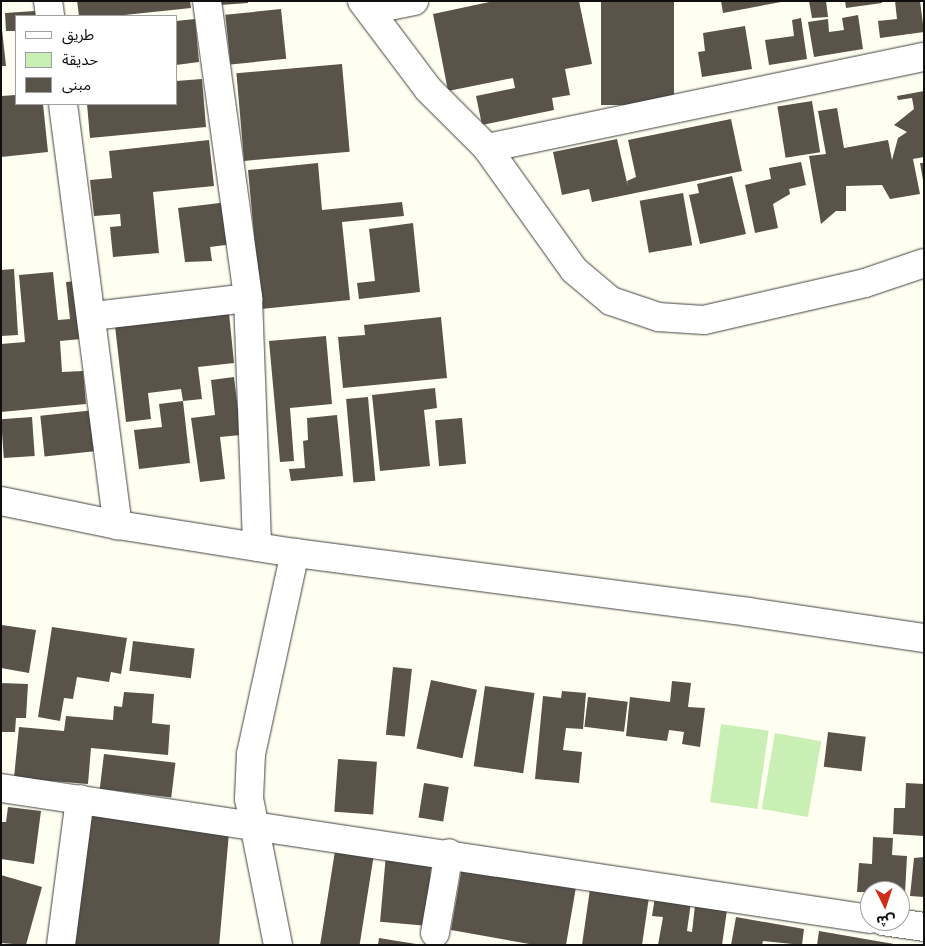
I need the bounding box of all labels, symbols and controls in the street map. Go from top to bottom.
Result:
legend [15,15,178,105]
text: طريق [62,19,94,51]
text: حديقة [62,44,98,76]
text: مبنى [62,69,91,101]
north arrow [860,881,910,931]
text: ش [875,905,897,936]

